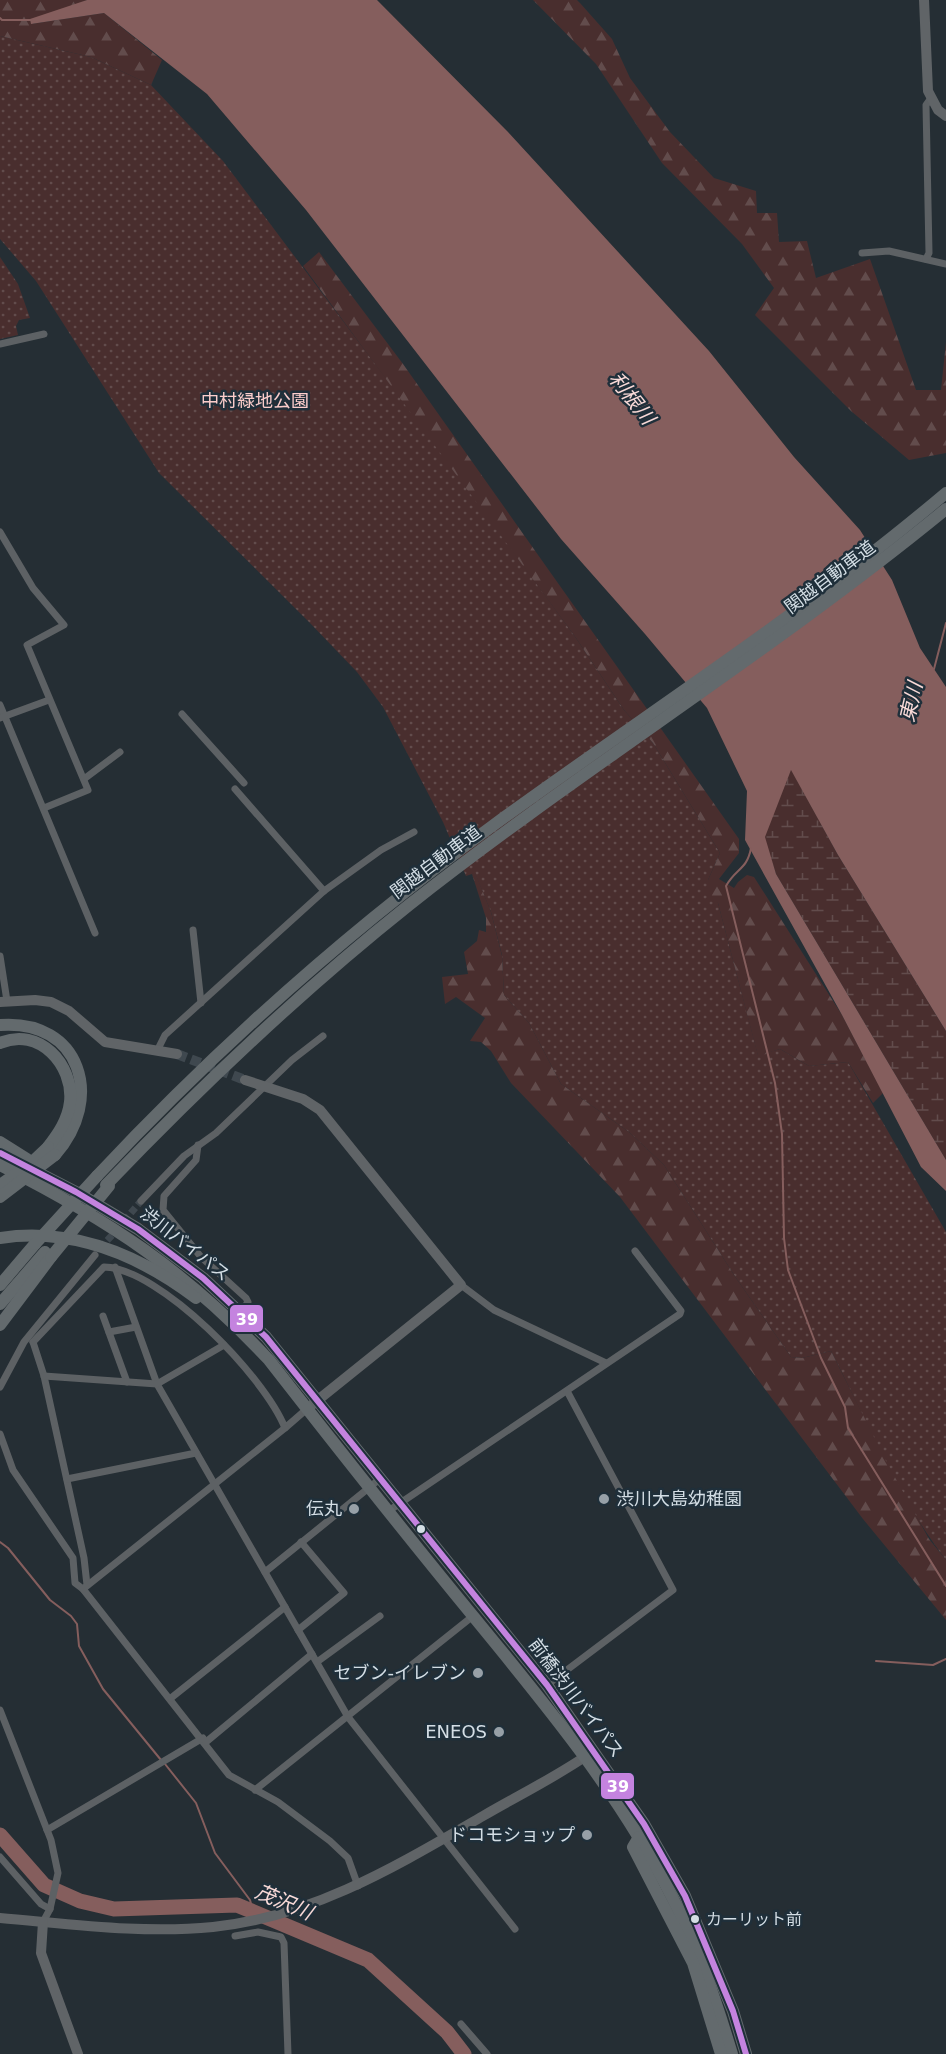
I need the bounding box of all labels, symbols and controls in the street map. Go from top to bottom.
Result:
water label: 利根川 [604,367,661,431]
park label: 中村緑地公園 [201,390,309,411]
street label: 関越自動車道 [780,536,879,617]
water label: 東川 [895,678,928,724]
street label: 関越自動車道 [386,821,485,902]
street label: 渋川バイパス [136,1202,234,1285]
line badge: 39 [229,1304,264,1333]
text: 39 [236,1310,258,1329]
place label: 渋川大島幼稚園 [616,1488,742,1509]
marker: 渋川大島幼稚園 [597,1492,611,1506]
place label: 伝丸 [306,1498,342,1519]
marker: 伝丸 [347,1502,361,1516]
unlabelled marker [415,1523,427,1535]
street label: 前橋渋川バイパス [525,1634,628,1761]
place label: セブン-イレブン [334,1662,466,1683]
marker: セブン-イレブン [471,1666,485,1680]
place label: ENEOS [425,1721,487,1742]
marker: ENEOS [492,1725,506,1739]
line badge: 39 [600,1772,635,1800]
text: 39 [607,1777,629,1796]
place label: ドコモショップ [449,1824,575,1845]
marker: ドコモショップ [580,1828,594,1842]
water label: 茂沢川 [252,1879,318,1926]
place label: カーリット前 [706,1910,802,1929]
marker: カーリット前 [689,1913,701,1925]

